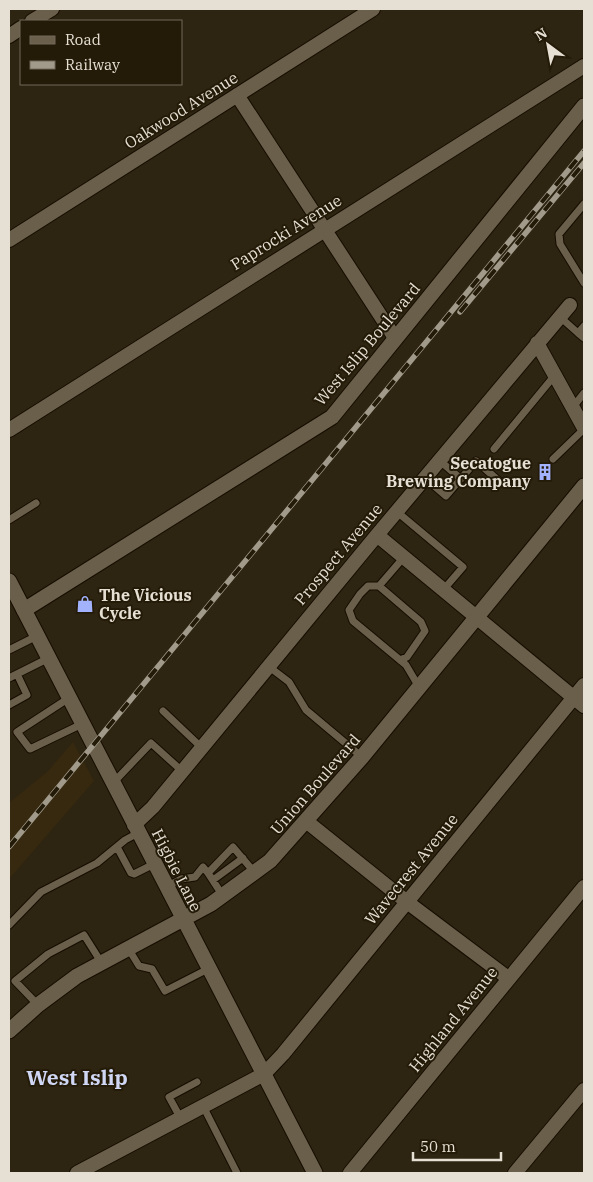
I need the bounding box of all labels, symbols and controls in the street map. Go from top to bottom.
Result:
legend [20,20,182,85]
north arrow [523,20,573,70]
text: N [532,23,551,45]
text: Road [65,30,101,49]
text: Railway [65,55,120,74]
street label: Oakwood Avenue [121,67,241,153]
street label: Paprocki Avenue [227,190,345,274]
street label: West Islip Boulevard [310,278,424,409]
place label: Secatogue Brewing Company [386,453,532,491]
building icon: Secatogue Brewing Company [535,462,555,482]
street label: Prospect Avenue [290,499,386,609]
place label: The Vicious Cycle [99,585,192,623]
shop icon: The Vicious Cycle [75,594,95,614]
street label: Union Boulevard [266,729,364,838]
street label: Wavecrest Avenue [360,809,462,929]
street label: Higbie Lane [148,825,206,915]
street label: Highland Avenue [404,962,502,1076]
district label: West Islip [26,1063,128,1091]
scale bar [413,1130,500,1162]
text: 50 m [420,1137,456,1156]

